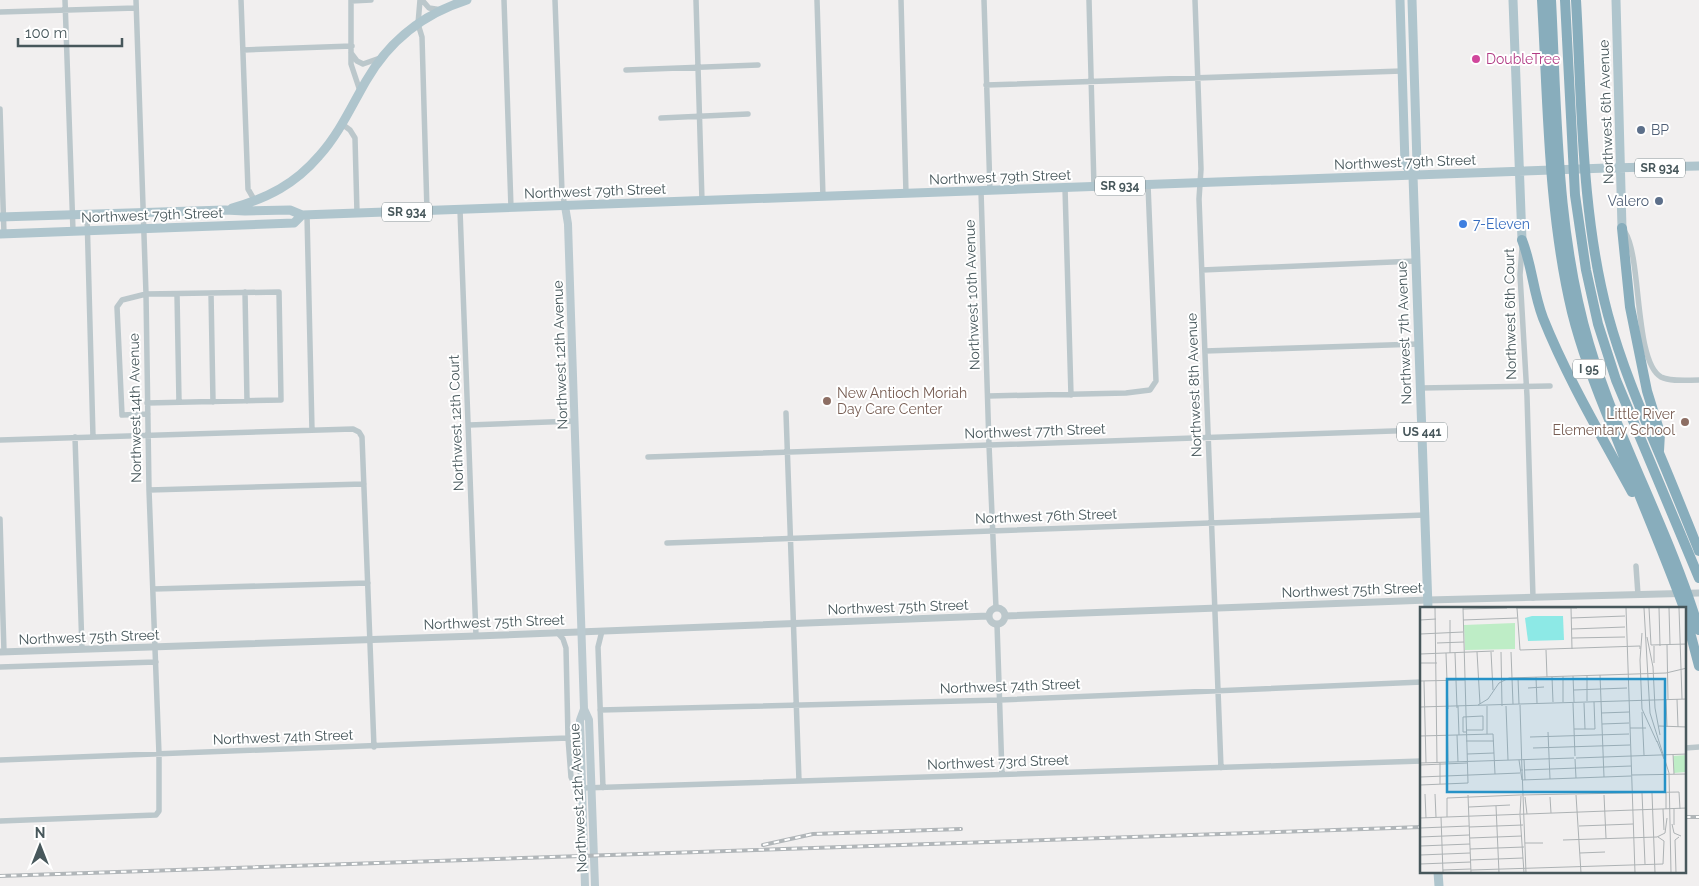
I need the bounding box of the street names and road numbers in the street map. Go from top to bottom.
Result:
street label: Northwest 6th Avenue [1595,39,1617,185]
street label: Northwest 79th Street [1334,152,1476,172]
road number: SR 934 [1635,158,1685,178]
street label: Northwest 79th Street [929,167,1071,187]
road number: SR 934 [1095,177,1145,196]
street label: Northwest 79th Street [524,181,666,201]
road number: SR 934 [382,202,432,222]
street label: Northwest 79th Street [81,205,223,225]
street label: Northwest 10th Avenue [961,219,983,371]
street label: Northwest 6th Court [1501,248,1519,380]
street label: Northwest 7th Avenue [1393,261,1415,405]
street label: Northwest 12th Avenue [549,280,571,430]
street label: Northwest 8th Avenue [1183,313,1205,457]
street label: Northwest 14th Avenue [126,333,144,483]
street label: Northwest 12th Court [446,354,466,492]
road number: I 95 [1573,359,1605,378]
street label: Northwest 77th Street [964,421,1106,441]
road number: US 441 [1397,422,1447,442]
street label: Northwest 76th Street [975,506,1118,526]
street label: Northwest 75th Street [1281,580,1423,600]
street label: Northwest 75th Street [827,597,969,617]
street label: Northwest 75th Street [423,612,565,632]
street label: Northwest 75th Street [18,627,160,647]
street label: Northwest 74th Street [939,676,1081,696]
street label: Northwest 12th Avenue [566,723,590,873]
street label: Northwest 74th Street [212,727,354,747]
street label: Northwest 73rd Street [927,752,1069,772]

